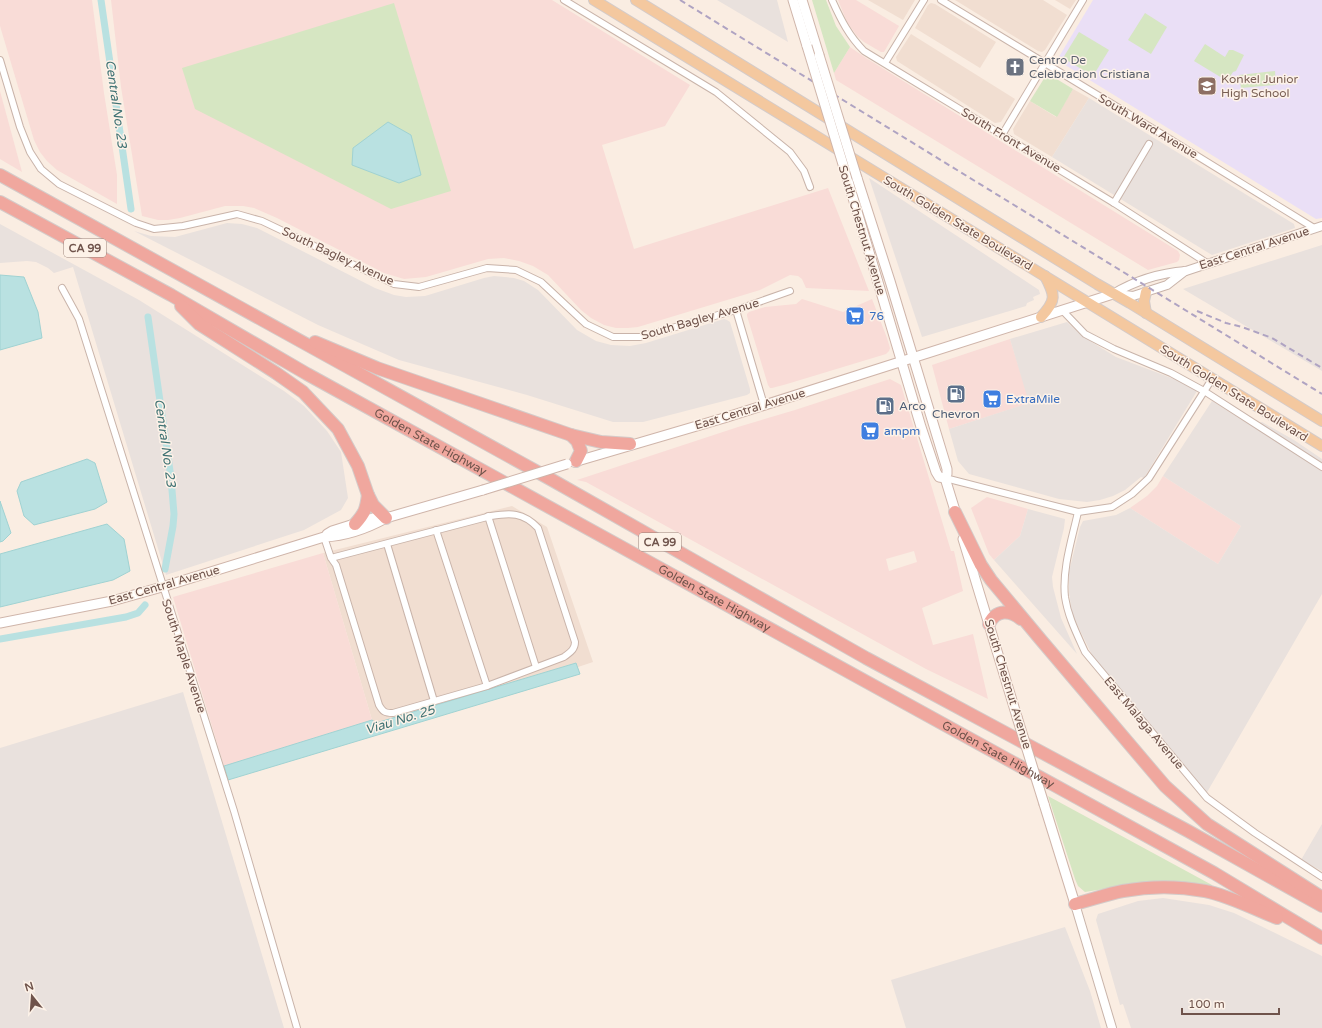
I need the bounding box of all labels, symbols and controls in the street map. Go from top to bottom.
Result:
place label: Centro De Celebracion Cristiana [1029,53,1150,81]
church icon: Centro De Celebracion Cristiana [1004,56,1026,78]
water label: Central No. 23 [102,59,130,150]
place label: Konkel Junior High School [1221,72,1298,100]
school or university icon: Konkel Junior High School [1196,75,1218,97]
street label: South Ward Avenue [1096,91,1200,161]
street label: South Front Avenue [959,105,1063,175]
street label: South Chestnut Avenue [836,163,888,297]
street label: South Golden State Boulevard [881,173,1035,273]
street label: South Bagley Avenue [280,224,396,288]
street label: East Central Avenue [1197,224,1311,272]
road number: CA 99 [64,239,106,257]
street label: South Bagley Avenue [639,295,761,343]
supermarket icon: 76 [844,305,866,327]
place label: 76 [869,309,884,323]
street label: South Golden State Boulevard [1158,342,1310,444]
fuel station icon: Chevron [945,383,967,405]
street label: East Central Avenue [693,385,807,432]
supermarket icon: ExtraMile [981,388,1003,410]
place label: ExtraMile [1006,392,1060,406]
fuel station icon: Arco [874,395,896,417]
water label: Central No. 23 [151,398,179,489]
place label: Arco [899,399,926,413]
street label: Golden State Highway [372,405,490,479]
place label: Chevron [932,407,980,421]
supermarket icon: ampm [859,420,881,442]
place label: ampm [884,424,920,438]
road number: CA 99 [639,533,681,551]
street label: East Central Avenue [107,562,221,608]
street label: Golden State Highway [656,562,774,635]
street label: South Maple Avenue [159,597,209,715]
street label: South Chestnut Avenue [982,617,1034,751]
street label: East Malaga Avenue [1101,674,1187,772]
water label: Viau No. 25 [363,701,438,738]
street label: Golden State Highway [940,718,1058,791]
north arrow [12,976,52,1016]
text: N [23,979,35,994]
scale bar [1182,990,1279,1016]
text: 100 m [1188,997,1225,1011]

